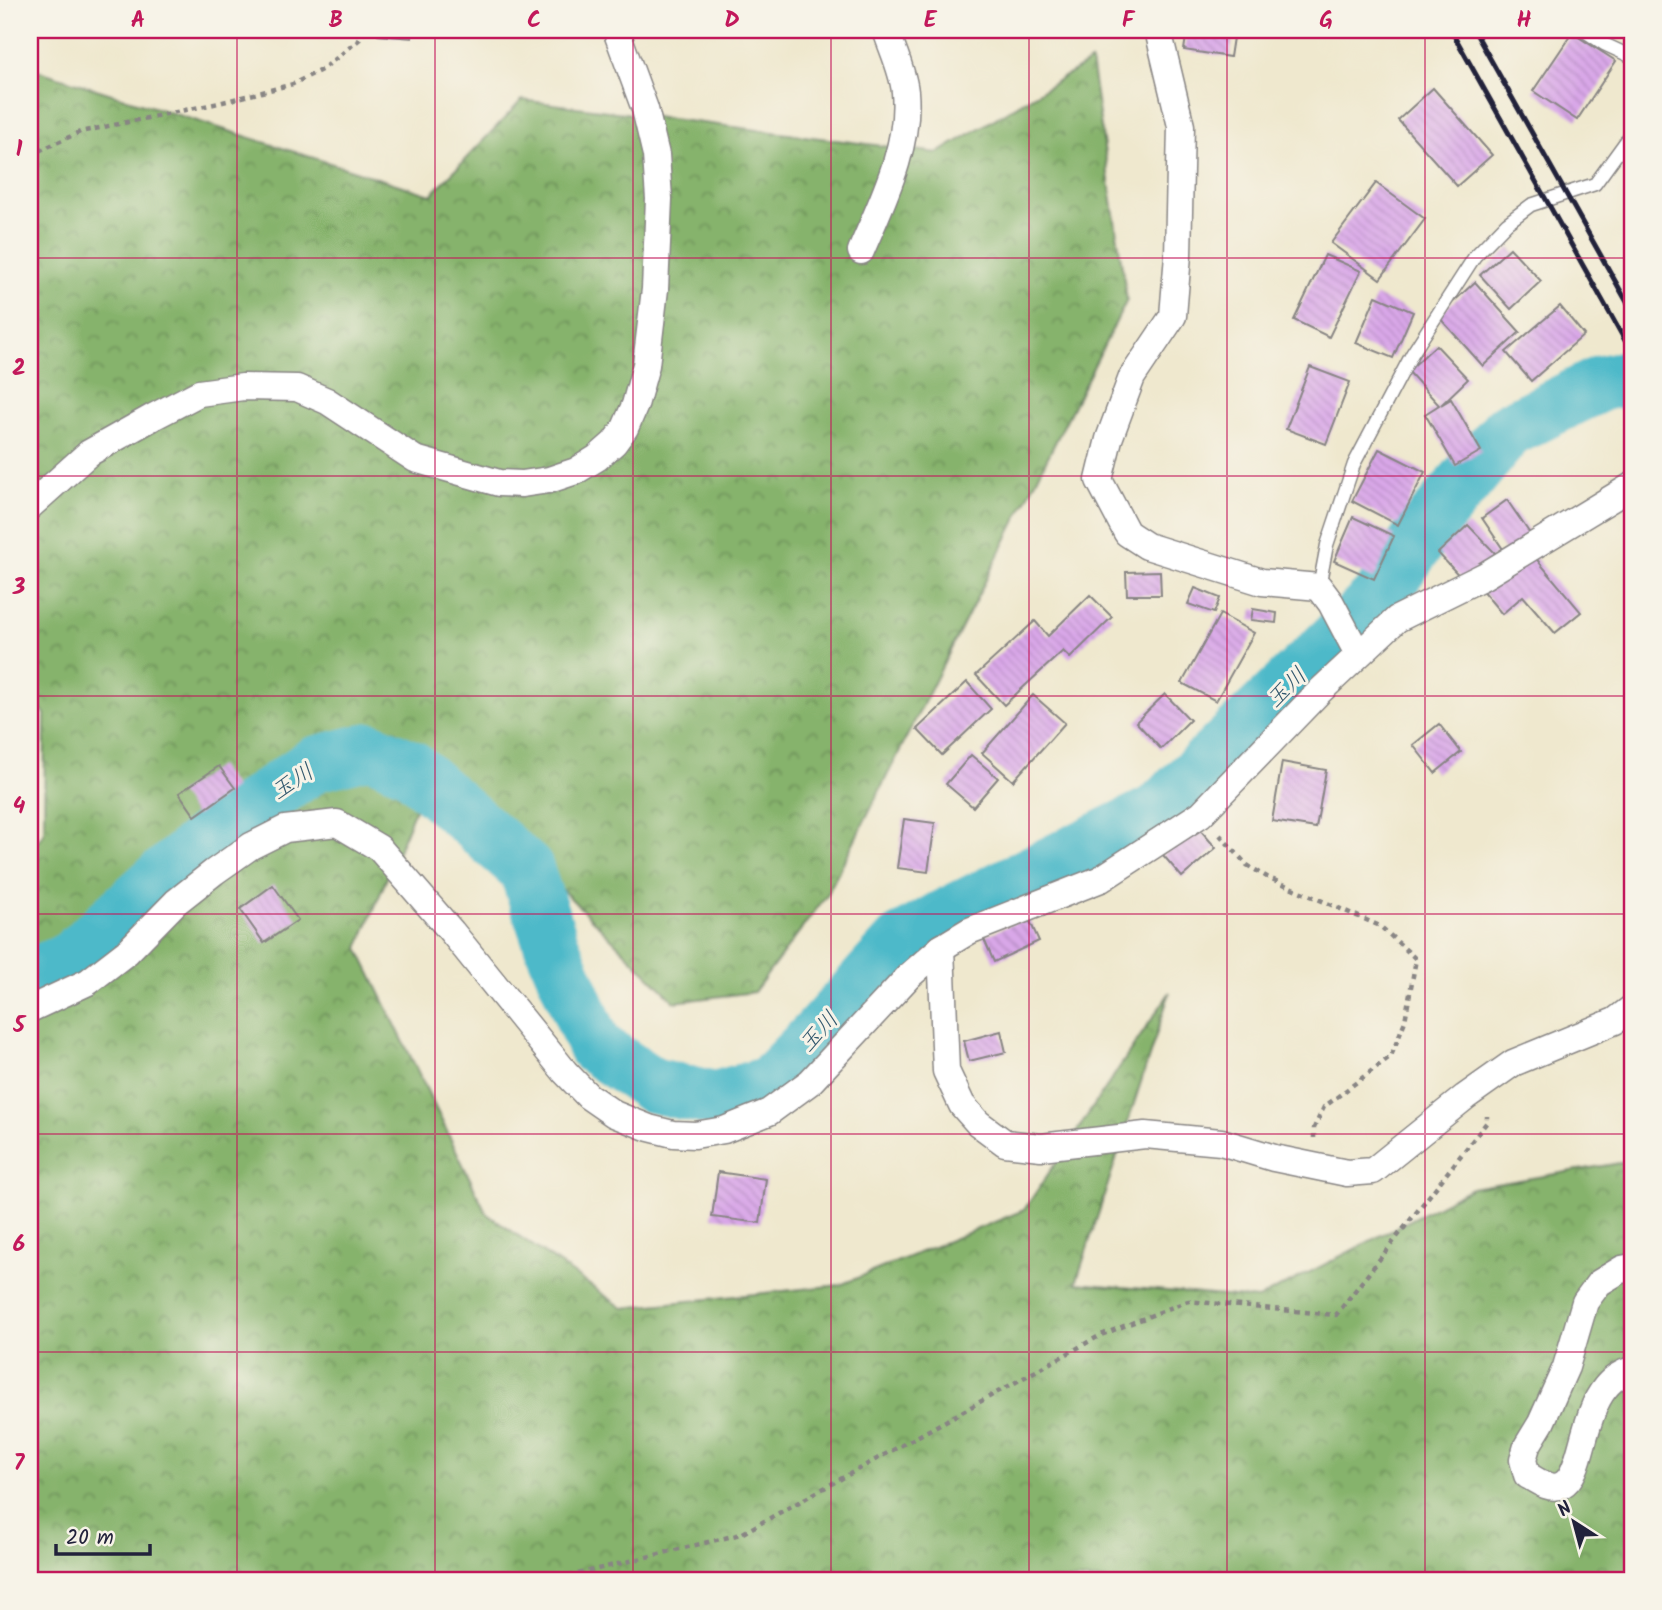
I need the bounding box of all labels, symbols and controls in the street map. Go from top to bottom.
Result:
text: A [131,3,145,39]
text: B [329,3,343,39]
text: C [527,3,541,39]
text: D [724,3,740,39]
text: E [924,3,938,39]
text: F [1122,3,1136,39]
text: G [1319,3,1333,39]
text: H [1517,3,1532,39]
text: 1 [16,132,23,168]
text: 2 [12,351,26,387]
text: 3 [12,570,26,606]
water label: 玉川 [1258,660,1316,717]
water label: 玉川 [264,755,322,810]
text: 4 [13,789,26,825]
water label: 玉川 [791,1003,848,1061]
text: 5 [12,1008,27,1044]
text: 6 [13,1227,25,1263]
text: 7 [14,1446,26,1482]
north arrow [1540,1488,1610,1558]
text: N [1552,1494,1579,1526]
scale bar [56,1512,150,1556]
text: 20 m [66,1522,114,1555]

